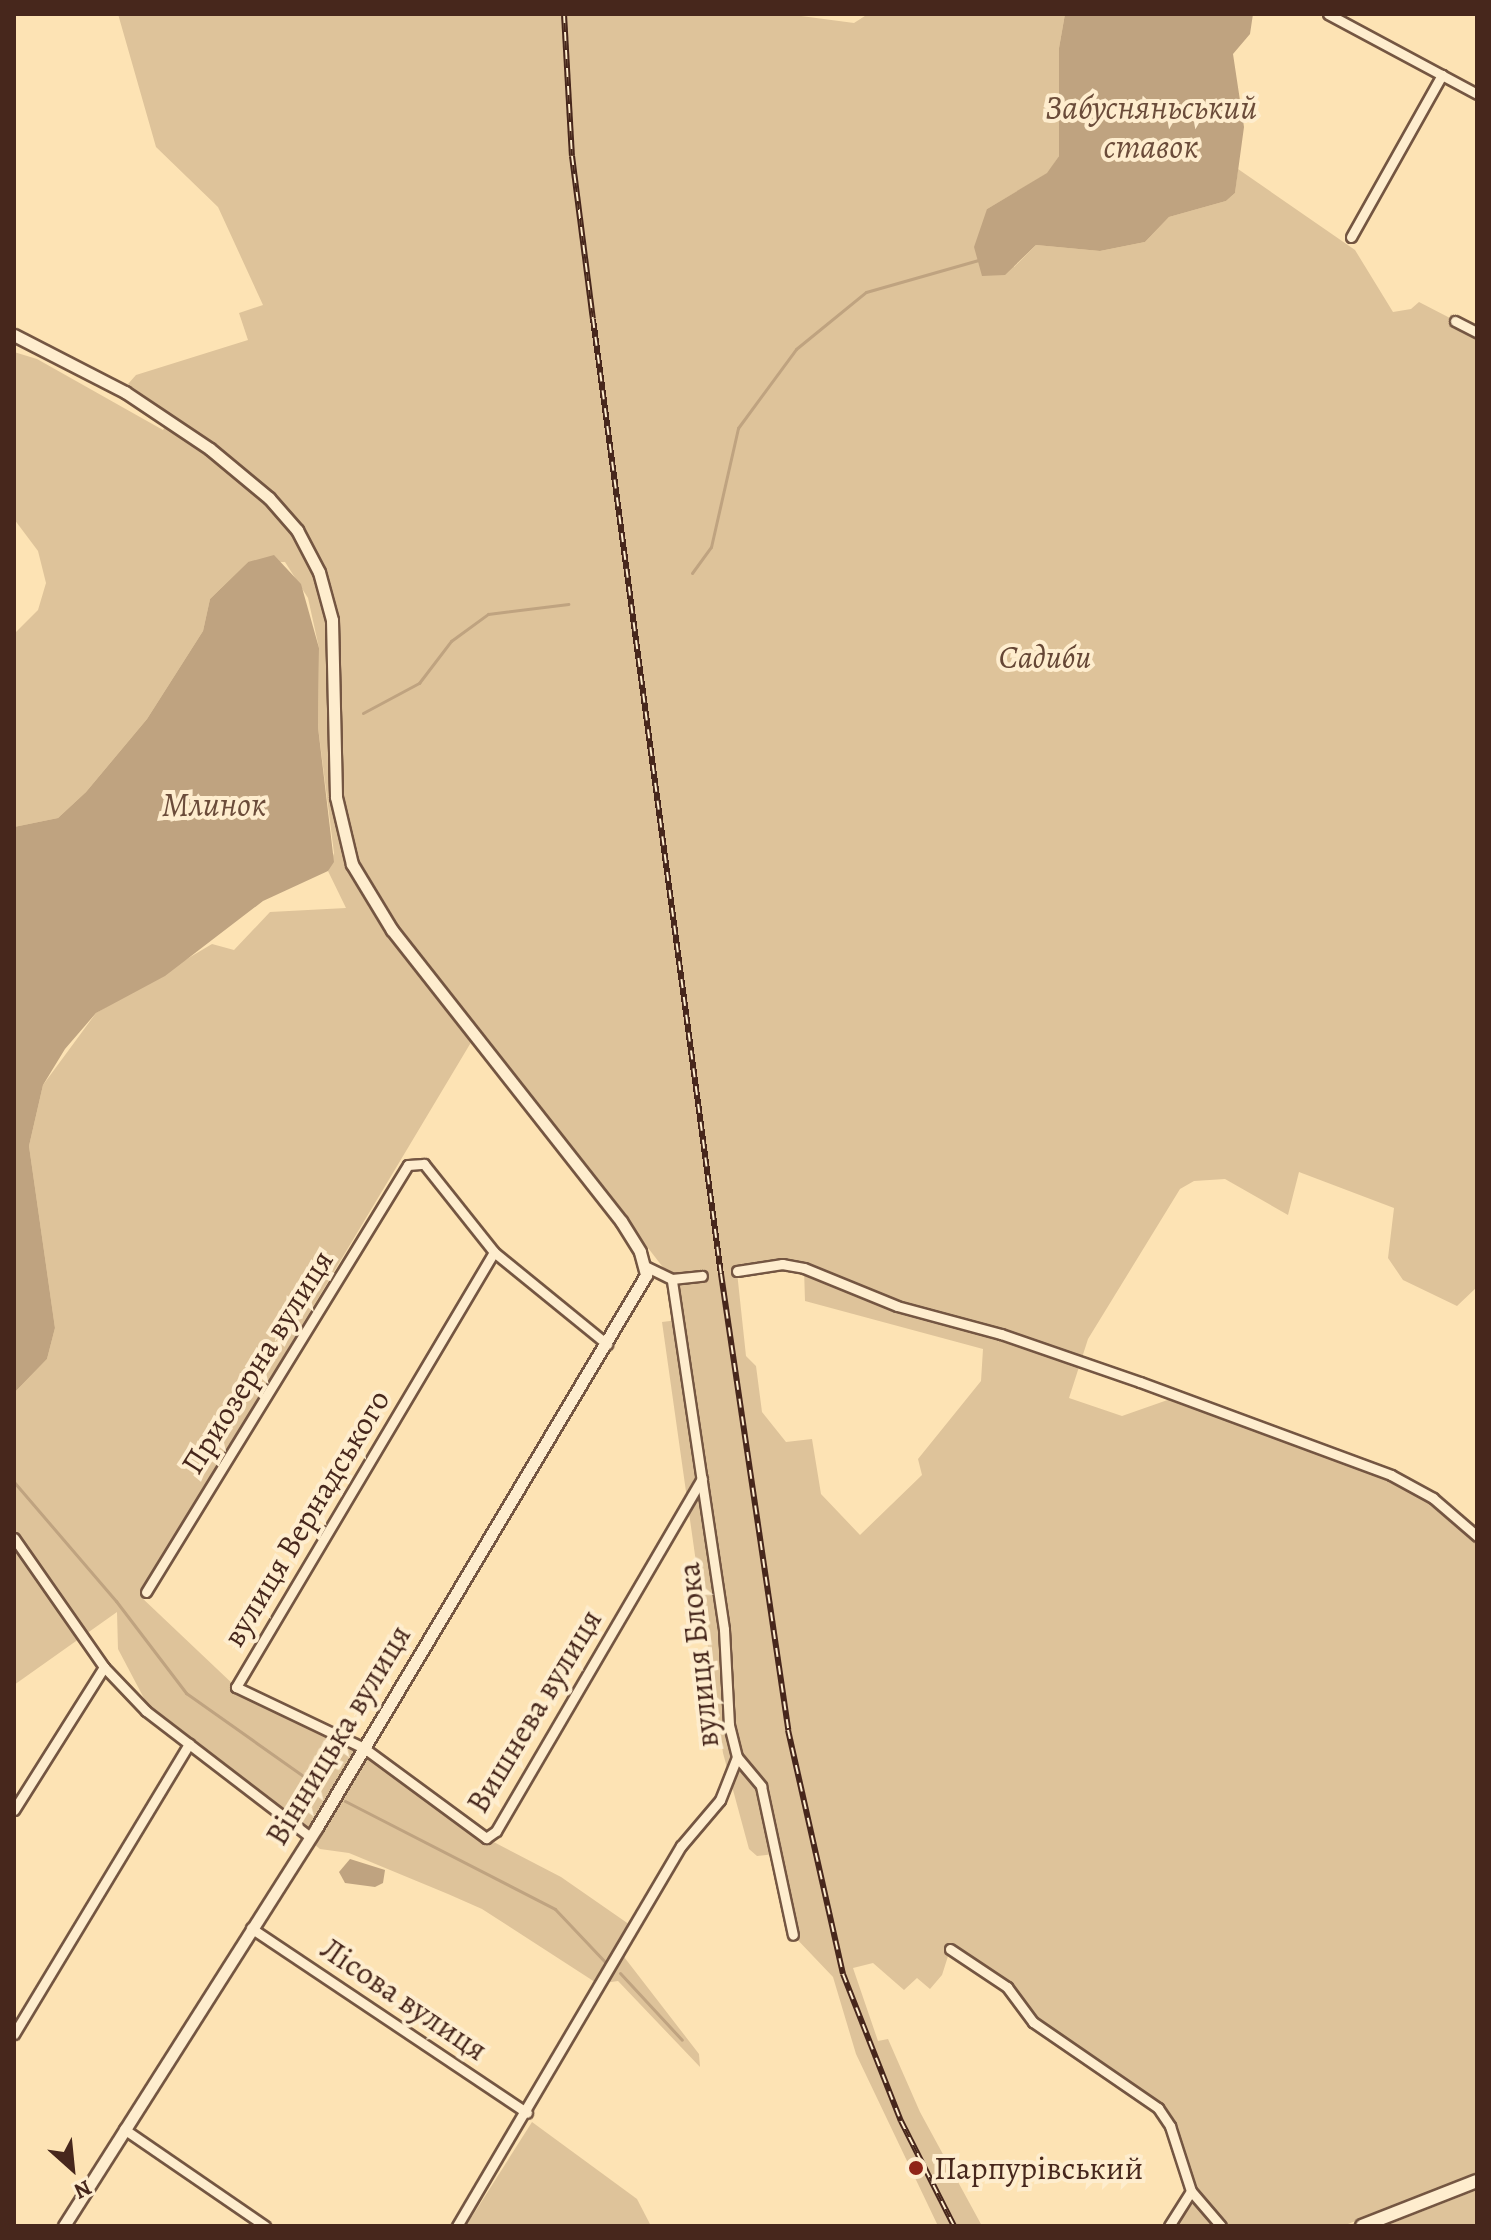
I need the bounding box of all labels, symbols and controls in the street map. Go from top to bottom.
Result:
water label: Забусняньський ставок [1045,87,1257,166]
park label: Садиби [999,638,1091,676]
water label: Млинок [162,785,266,825]
street label: Приозерна вулиця [173,1243,341,1481]
street label: вулиця Вернадського [214,1383,398,1653]
street label: вулиця Блока [669,1561,727,1749]
street label: Вишнева вулиця [458,1602,610,1820]
street label: Вінницька вулиця [257,1618,419,1852]
street label: Лісова вулиця [313,1929,495,2069]
north arrow [32,2128,112,2208]
place label: Парпурівський [934,2149,1143,2187]
marker: Парпурівський [905,2157,927,2179]
text: N [69,2172,97,2206]

